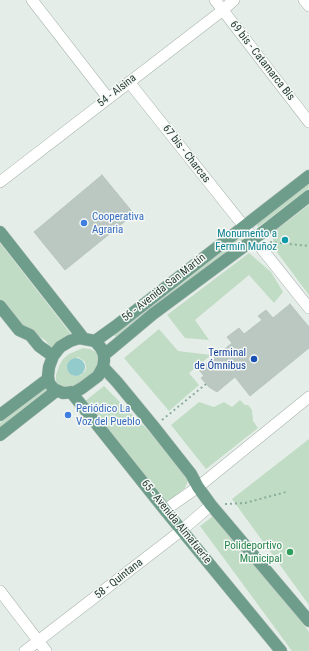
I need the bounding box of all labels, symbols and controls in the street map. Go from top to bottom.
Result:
street label: 69 bis - Catamarca Bis [227,19,297,103]
street label: 54 - Alsina [95,72,139,110]
street label: 67 bis - Charcas [159,123,213,185]
place label: Cooperativa Agraria [92,210,144,236]
marker: Cooperativa Agraria [79,218,89,228]
place label: Monumento a Fermín Muñoz [215,227,277,253]
marker: Monumento a Fermín Muñoz [280,235,290,245]
street label: 56 - Avenida San Martín [119,251,209,325]
place label: Terminal de Ómnibus [194,346,246,372]
marker: Terminal de Ómnibus [249,354,259,364]
place label: Periódico La Voz del Pueblo [76,402,140,428]
marker: Periódico La Voz del Pueblo [63,410,73,420]
street label: 65 - Avenida Almafuerte [138,477,214,567]
place label: Polideportivo Municipal [224,539,282,565]
marker: Polideportivo Municipal [285,547,295,557]
street label: 58 - Quintana [92,556,146,602]

